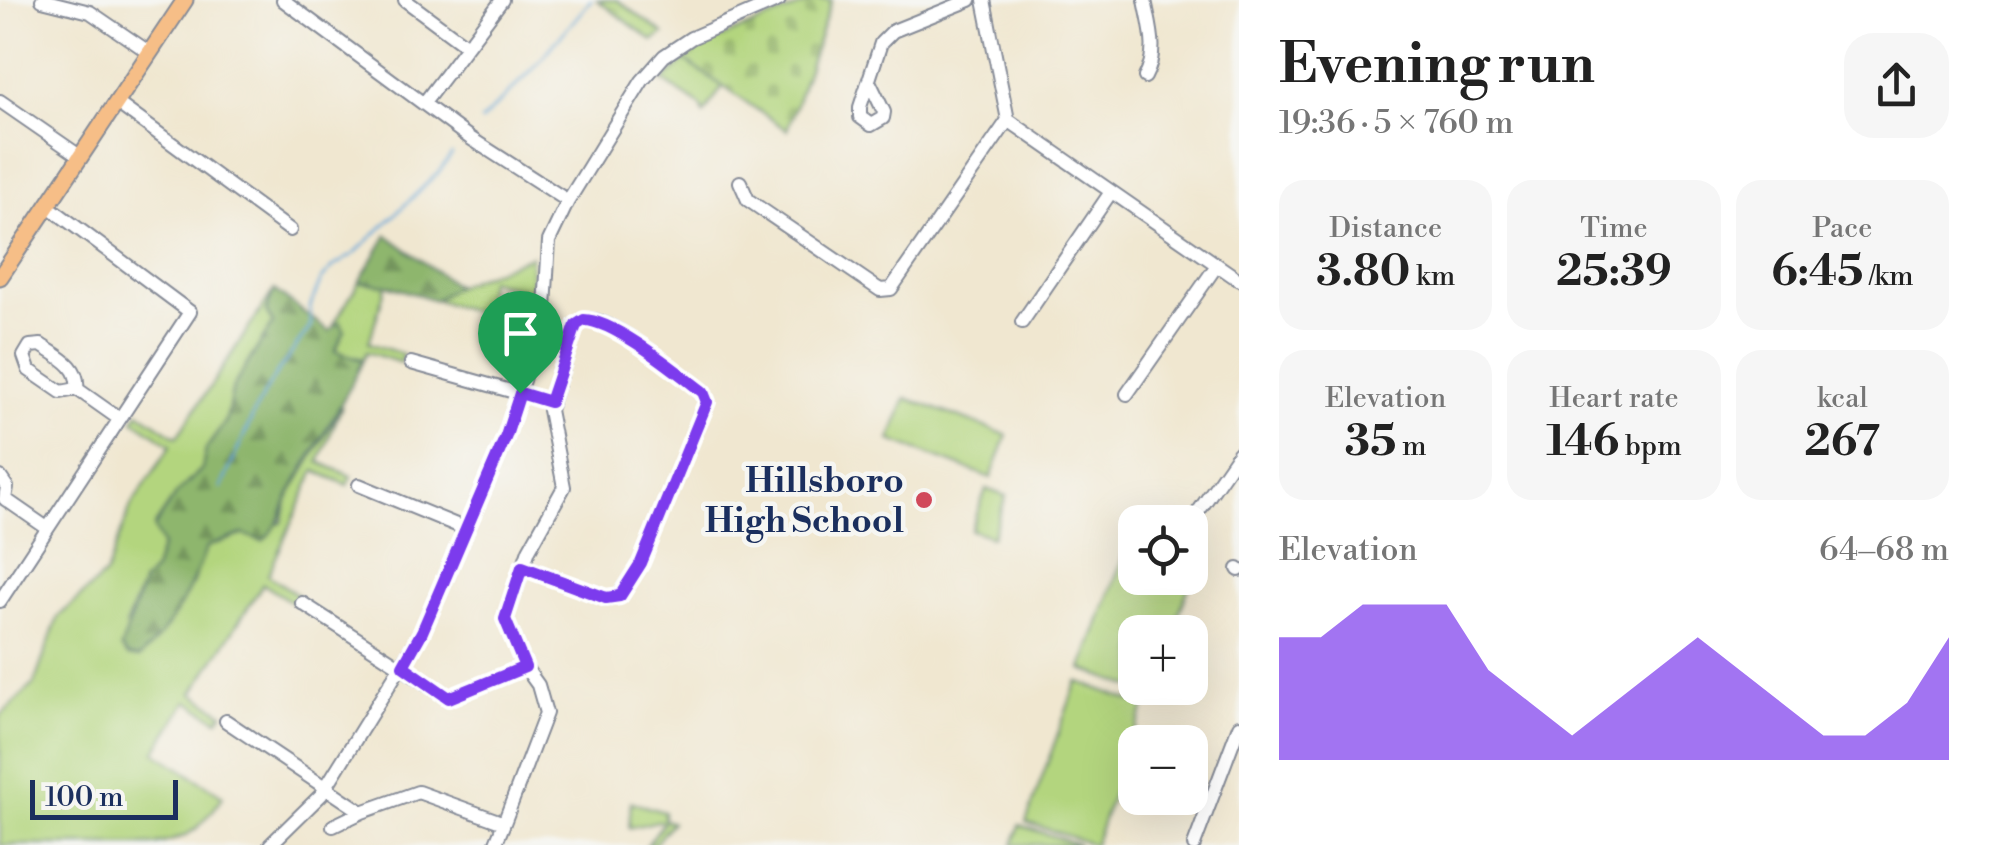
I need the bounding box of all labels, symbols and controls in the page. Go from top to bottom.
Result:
text: Evening run [1279,31,1595,100]
button: share [1844,33,1949,138]
text: 19:36 · 5 × 760 m [1279,103,1513,143]
text: Distance [1329,211,1442,246]
text: Time [1580,211,1648,246]
text: Pace [1812,211,1872,246]
text: 3.80 [1316,246,1410,299]
text: 25:39 [1556,246,1672,299]
text: 6:45 [1771,246,1863,299]
text: km [1410,259,1455,294]
text: /km [1863,259,1914,294]
pin [478,291,563,394]
icon: arrive [493,306,548,361]
text: Elevation [1325,381,1446,416]
text: Heart rate [1549,381,1679,416]
text: kcal [1817,381,1868,416]
text: 35 [1345,416,1396,469]
text: 146 [1546,416,1619,469]
text: 267 [1805,416,1880,469]
text: m [1396,429,1426,464]
text: bpm [1619,429,1682,464]
place label: Hillsboro High School [705,460,904,543]
marker: Hillsboro High School [913,489,935,511]
map controls [1118,505,1208,815]
button: locate [1118,505,1208,595]
text: Elevation [1279,530,1418,570]
text: 64–68 m [1819,530,1949,570]
button: + [1118,615,1208,705]
button: − [1118,725,1208,815]
scale bar [30,775,178,820]
text: 100 m [45,780,124,815]

